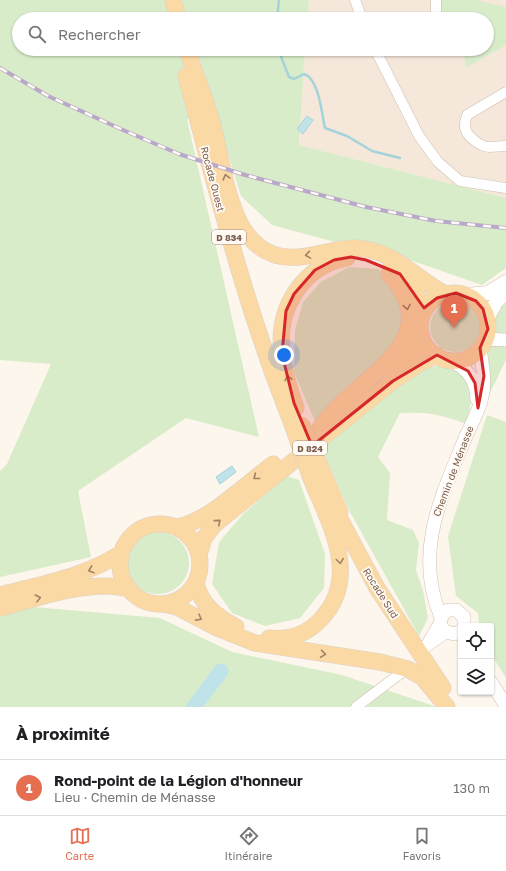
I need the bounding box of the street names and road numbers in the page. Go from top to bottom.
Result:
street label: Rocade Ouest [199,145,227,213]
road number: D 834 [212,230,246,244]
street label: Chemin de Ménasse [430,424,476,518]
road number: D 824 [293,441,327,455]
street label: Rocade Sud [361,566,401,620]

